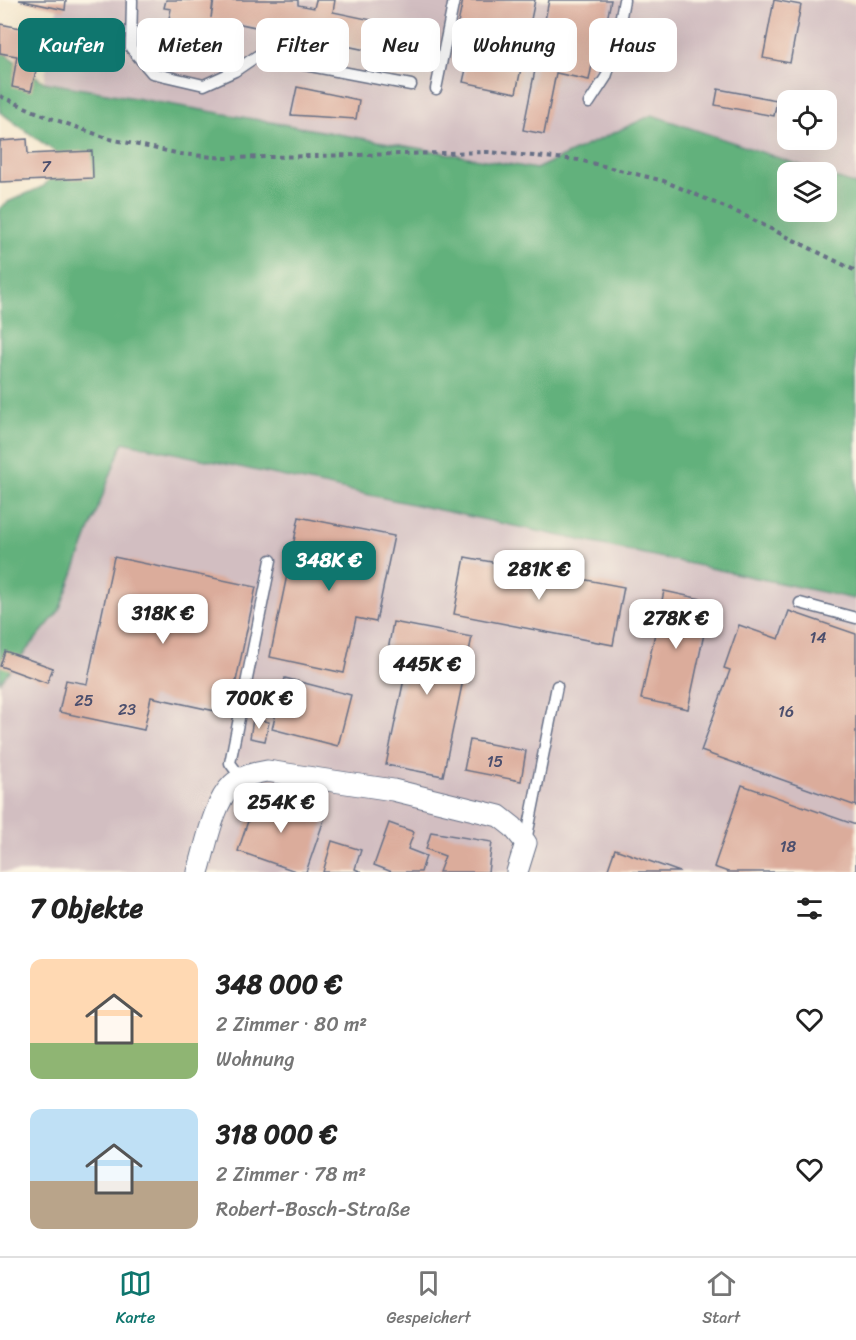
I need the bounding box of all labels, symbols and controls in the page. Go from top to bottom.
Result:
chip: Kaufen [18,18,125,72]
chip: Mieten [137,18,244,72]
chip: Filter [256,18,349,72]
chip: Neu [361,18,440,72]
chip: Wohnung [452,18,577,72]
chip: Haus [589,18,677,72]
map controls [777,90,837,222]
button: locate [777,90,837,150]
house number: 7 [41,152,51,181]
button: layers [777,162,837,222]
pin: 348K € [280,541,378,592]
text: 348K € [296,543,362,578]
pin: 281K € [490,550,588,601]
text: 281K € [508,552,570,587]
pin: 318K € [114,594,212,645]
text: 318K € [132,596,194,631]
pin: 278K € [627,599,725,650]
text: 278K € [643,601,709,636]
house number: 14 [810,623,826,652]
pin: 445K € [378,645,476,696]
text: 445K € [393,647,461,682]
pin: 700K € [210,679,308,730]
text: 700K € [225,681,293,716]
house number: 25 [74,686,94,715]
house number: 23 [118,695,136,724]
house number: 16 [778,697,794,726]
house number: 15 [487,747,504,776]
pin: 254K € [232,783,330,834]
text: 254K € [248,785,314,820]
house number: 18 [780,832,797,861]
text: 7 Objekte [30,885,143,931]
icon: filters [793,892,826,925]
text: 348 000 € [216,961,342,1007]
icon: home [78,983,150,1055]
icon: heart [793,1003,826,1036]
text: 2 Zimmer · 80 m² [216,1007,367,1042]
text: Wohnung [216,1042,295,1077]
text: 318 000 € [216,1111,337,1157]
icon: home [78,1133,150,1205]
icon: heart [793,1153,826,1186]
text: 2 Zimmer · 78 m² [216,1157,366,1192]
text: Robert-Bosch-Straße [216,1192,410,1227]
tab: Karte [116,1267,155,1332]
tab: Gespeichert [387,1267,471,1332]
tab: Start [702,1267,740,1332]

